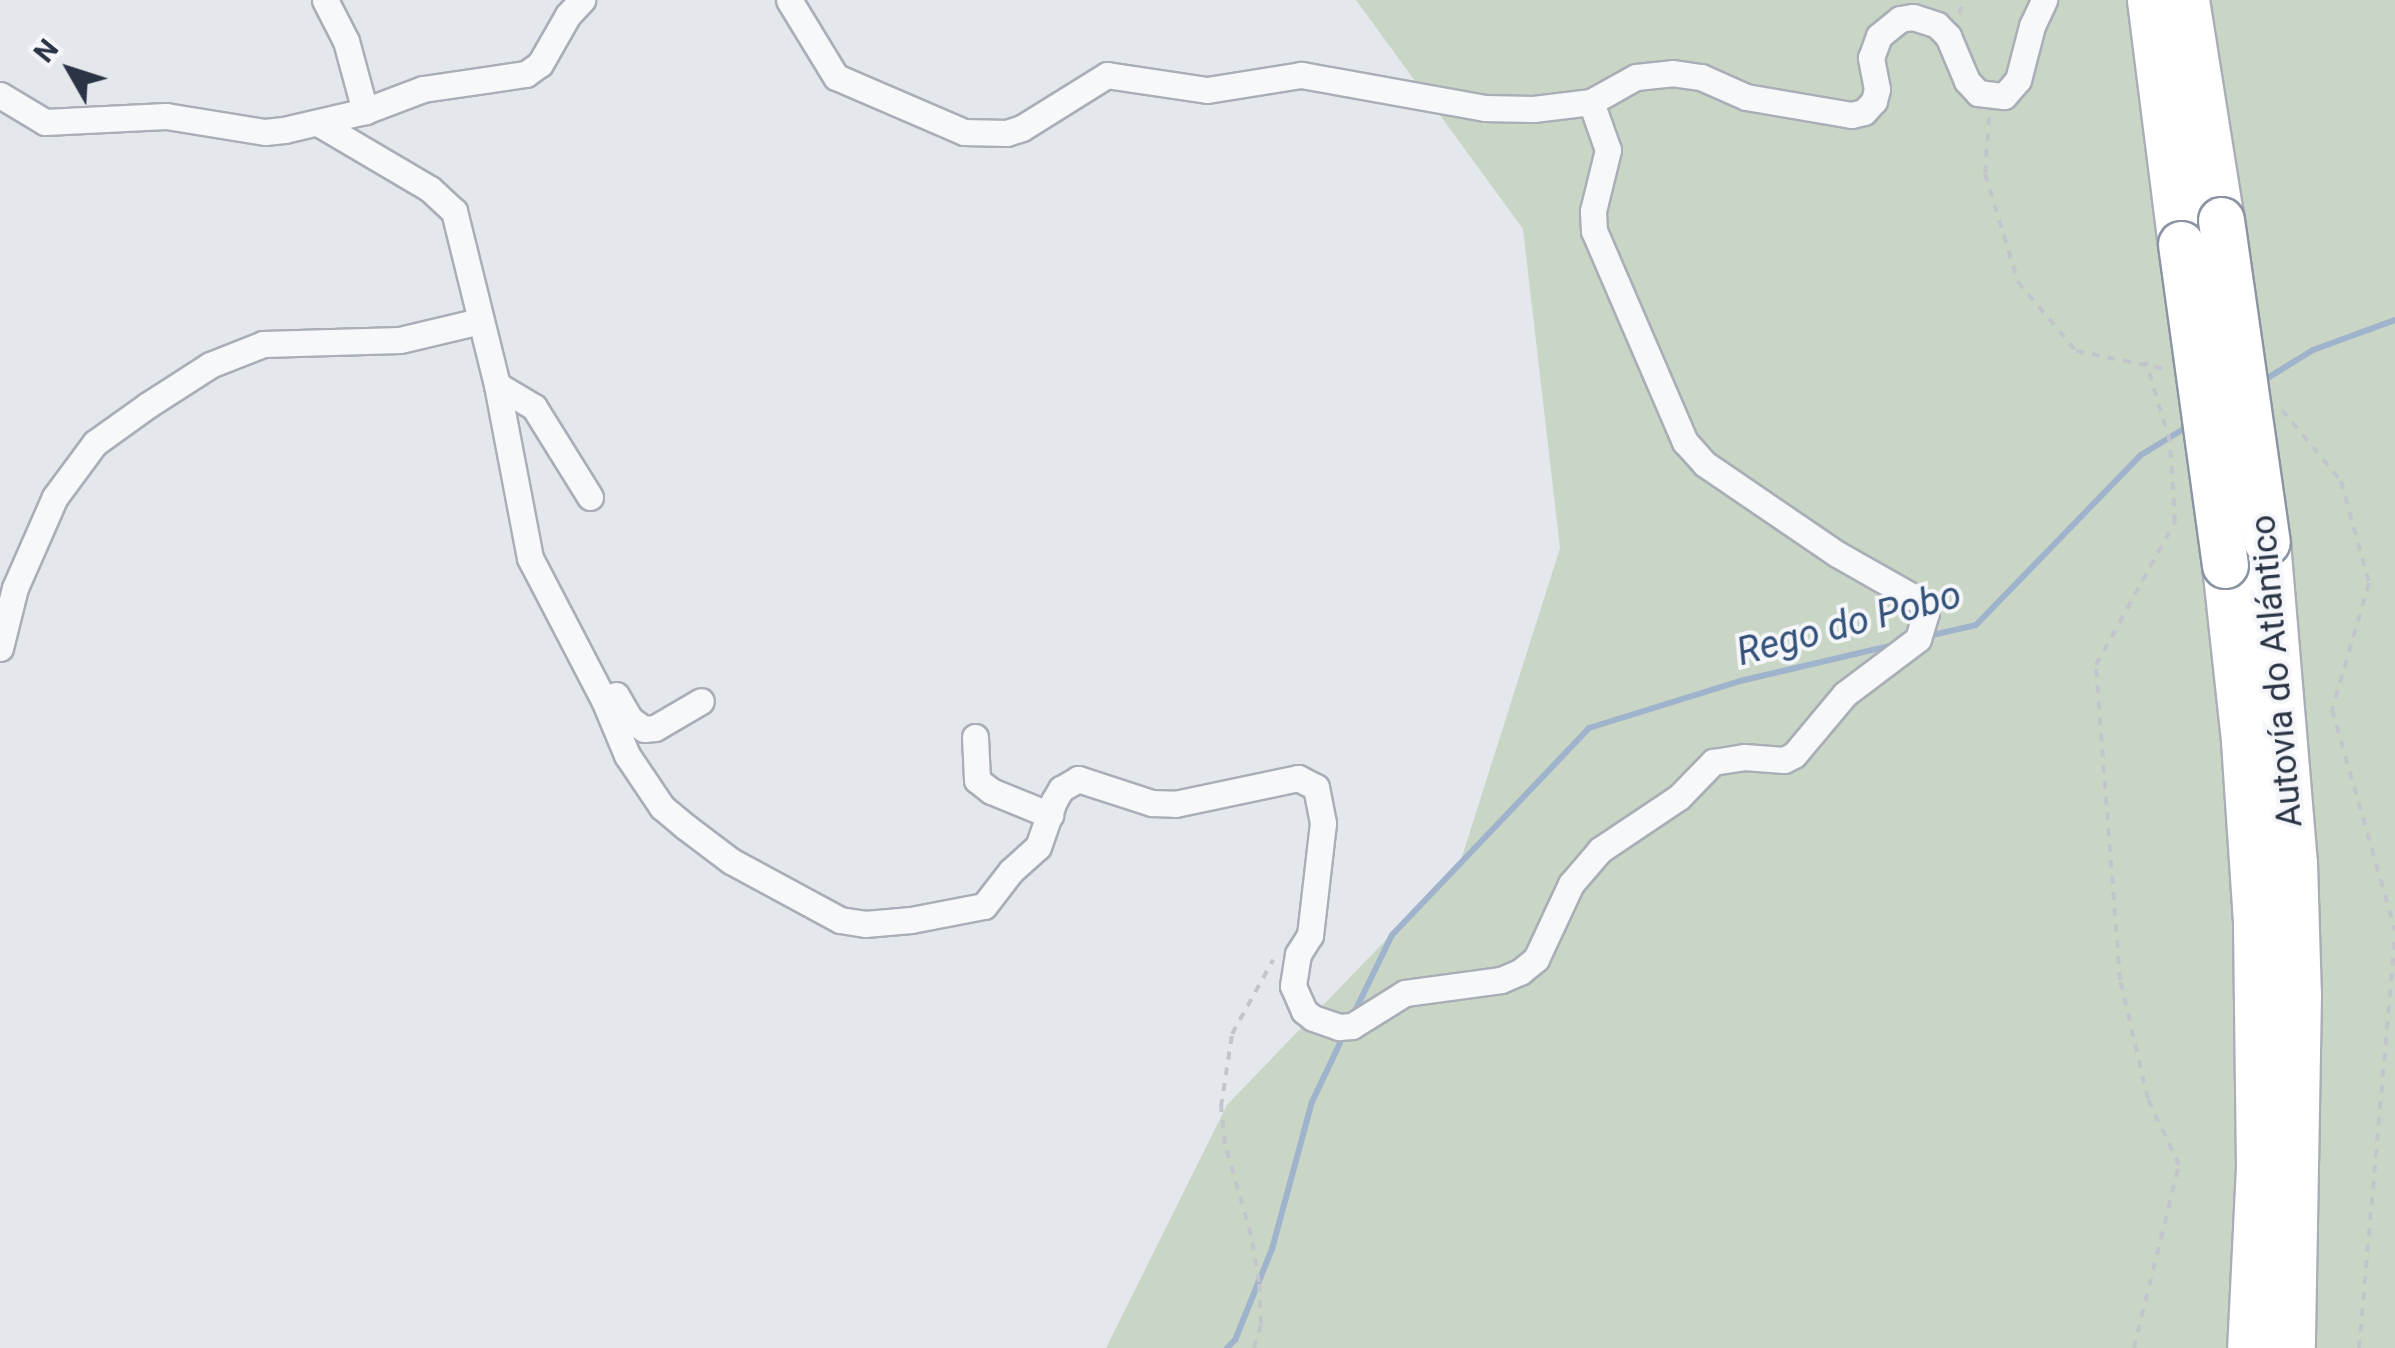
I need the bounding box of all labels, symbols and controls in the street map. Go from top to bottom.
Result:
north arrow [20,20,120,120]
text: N [27,33,65,69]
street label: Autovía do Atlántico [2242,513,2312,829]
water label: Rego do Pobo [1732,572,1966,676]

